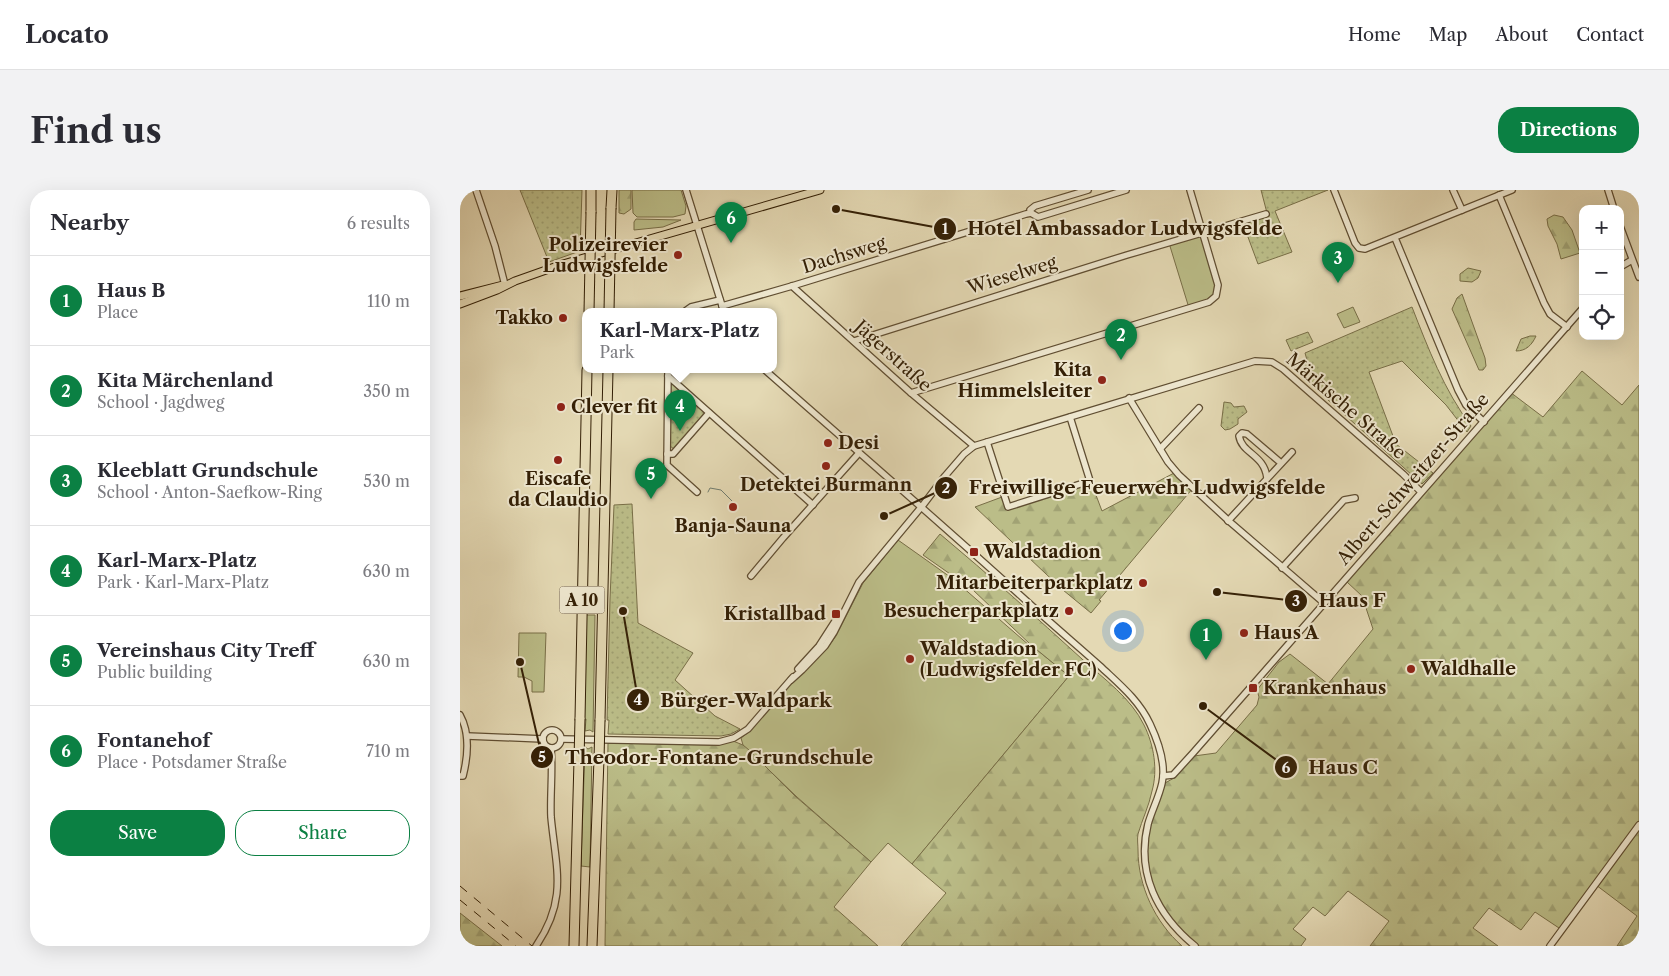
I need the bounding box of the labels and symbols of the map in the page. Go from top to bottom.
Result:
pin: 6 [715,202,747,243]
callout: Hotel Ambassador Ludwigsfelde [932,212,1293,246]
text: Hotel Ambassador Ludwigsfelde [967,217,1283,240]
text: 1 [942,219,949,238]
street label: Dachsweg [799,232,889,278]
place label: Polizeirevier Ludwigsfelde [542,234,668,277]
pin: 3 [1322,242,1354,283]
marker: Polizeirevier Ludwigsfelde [672,249,684,261]
street label: Wieselweg [964,251,1060,299]
place label: Takko [495,307,553,329]
marker: Takko [557,312,569,324]
street label: Jägerstraße [848,314,936,396]
pin: 2 [1105,319,1137,360]
street label: Märkische Straße [1282,348,1410,464]
place label: Kita Himmelsleiter [957,359,1093,402]
marker: Kita Himmelsleiter [1096,374,1108,386]
street label: Albert-Schweitzer-Straße [1332,389,1494,570]
pin: 4 [664,390,696,431]
place label: Clever fit [571,396,658,418]
marker: Clever fit [555,401,567,413]
place label: Desi [838,432,880,454]
marker: Desi [822,437,834,449]
marker: Eiscafe da Claudio [552,454,564,466]
pin: 5 [635,458,667,499]
marker: Detektei Burmann [820,460,832,472]
place label: Eiscafe da Claudio [508,468,608,511]
callout: Freiwillige Feuerwehr Ludwigsfelde [933,471,1335,505]
place label: Detektei Burmann [740,474,913,496]
text: Freiwillige Feuerwehr Ludwigsfelde [969,476,1325,499]
text: 2 [942,478,951,497]
marker: Banja-Sauna [727,501,739,513]
place label: Banja-Sauna [675,515,792,537]
place label: Waldstadion [983,541,1101,563]
marker: Waldstadion [968,546,980,558]
place label: Mitarbeiterparkplatz [936,572,1133,594]
marker: Mitarbeiterparkplatz [1137,577,1149,589]
callout: Haus F [1283,584,1395,618]
road number: A 10 [560,586,604,614]
text: Haus F [1318,589,1386,612]
text: 3 [1292,591,1300,610]
place label: Besucherparkplatz [883,600,1059,622]
place label: Kristallbad [724,603,826,625]
marker: Besucherparkplatz [1063,605,1075,617]
marker: Kristallbad [830,608,842,620]
your location [1110,618,1136,644]
pin: 1 [1190,619,1222,660]
place label: Haus A [1254,622,1320,644]
marker: Haus A [1238,627,1250,639]
place label: Waldstadion (Ludwigsfelder FC) [919,638,1097,681]
marker: Waldstadion (Ludwigsfelder FC) [904,653,916,665]
place label: Waldhalle [1420,658,1516,680]
marker: Waldhalle [1405,663,1417,675]
place label: Krankenhaus [1263,677,1386,699]
marker: Krankenhaus [1247,682,1259,694]
callout: Bürger-Waldpark [625,683,842,717]
text: Bürger-Waldpark [660,689,832,712]
text: 4 [634,690,643,709]
callout: Theodor-Fontane-Grundschule [530,740,883,774]
text: Theodor-Fontane-Grundschule [565,746,873,769]
text: 5 [538,747,546,766]
callout: Haus C [1274,750,1388,784]
text: Haus C [1308,756,1378,779]
text: 6 [1282,758,1291,777]

